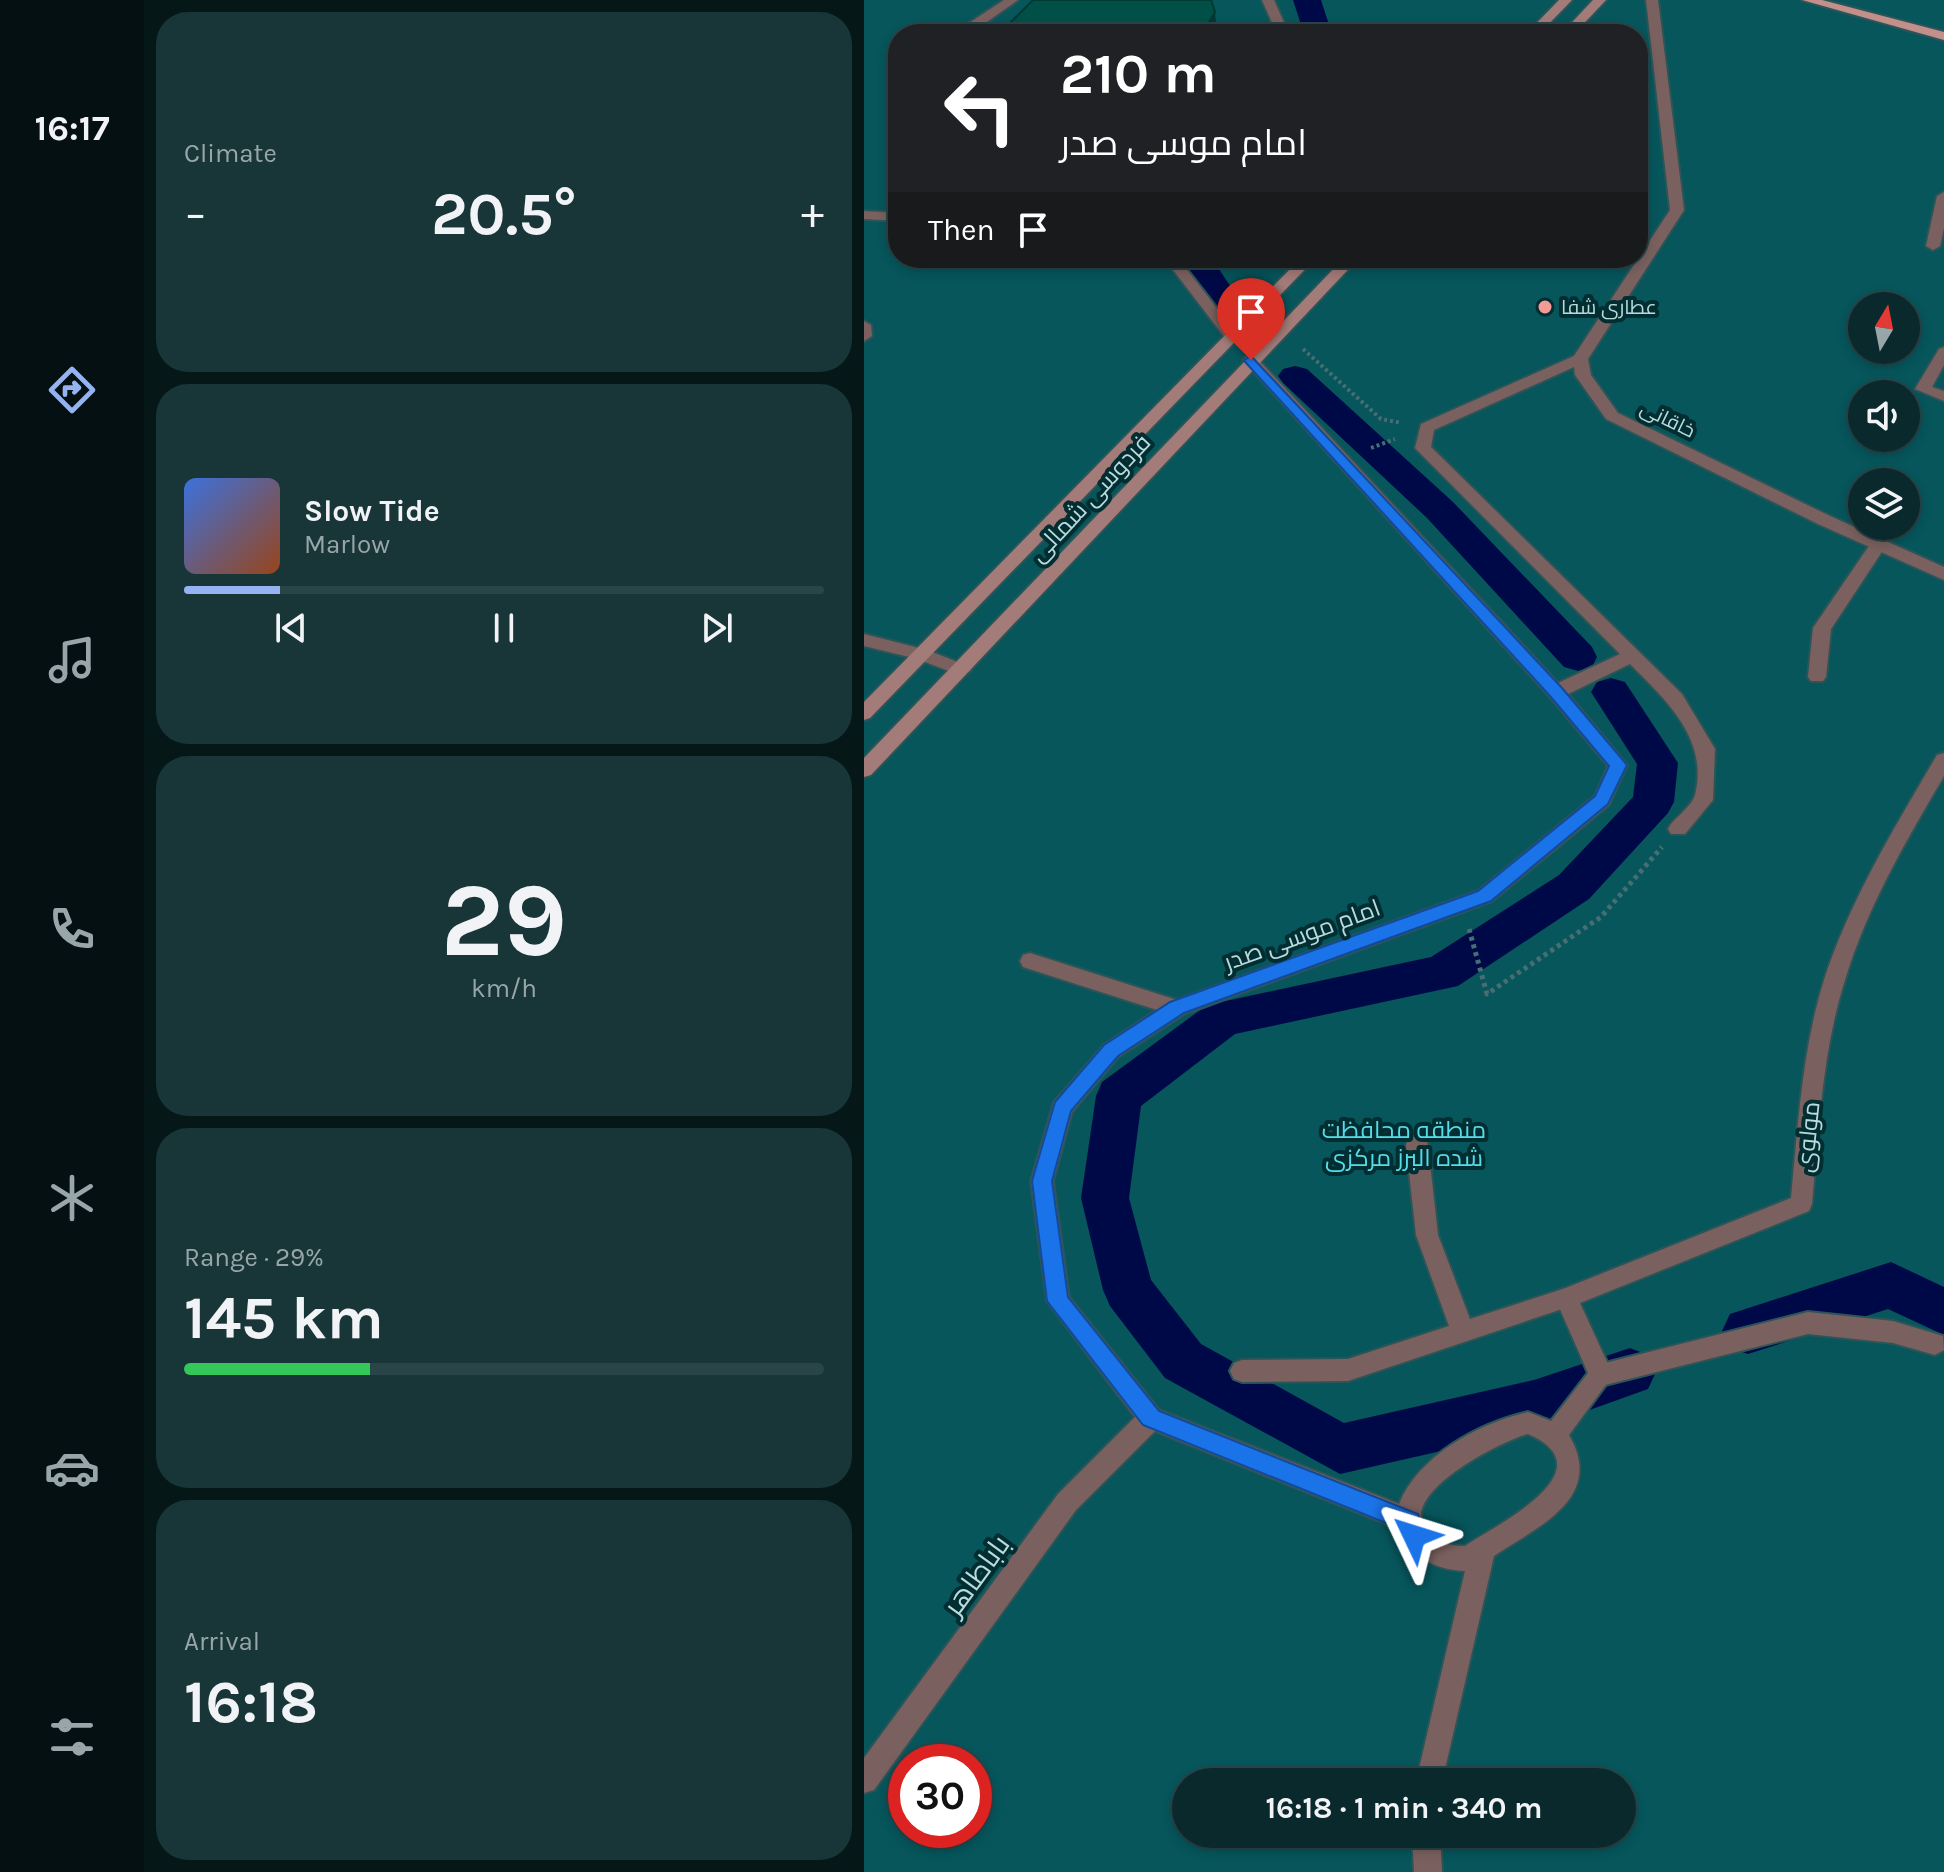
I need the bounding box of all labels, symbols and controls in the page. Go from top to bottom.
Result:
text: 210 m [1060,41,1217,106]
icon: left [928,56,1032,160]
text: 16:17 [34,107,110,149]
text: امام موسی صدر [1060,122,1307,164]
text: Climate [184,138,277,169]
text: 20.5° [431,179,577,249]
text: − [184,188,207,239]
text: + [801,188,824,239]
icon: arrive [1011,208,1055,252]
text: Then [928,212,995,248]
pin [1217,278,1285,360]
icon: arrive [1229,290,1273,334]
north arrow [1848,292,1920,364]
map controls [1848,292,1920,540]
place label: عطاری شفا [1561,296,1657,320]
marker: عطاری شفا [1536,298,1554,316]
icon: directions [44,362,100,418]
button: sound [1848,380,1920,452]
street label: خاقانی [1636,396,1699,443]
street label: فردوسی شمالی [1024,428,1156,568]
button: layers [1848,468,1920,540]
text: Slow Tide [304,493,440,529]
text: Marlow [304,529,390,560]
icon: previous [269,606,313,650]
icon: pause [482,606,526,650]
icon: next [695,606,739,650]
icon: music [44,632,100,688]
text: 29 [441,860,567,981]
street label: امام موسی صدر [1218,894,1385,979]
icon: phone [44,901,100,957]
text: km/h [471,973,537,1004]
street label: مولوی [1790,1100,1826,1174]
park label: منطقه محافظت شده البرز مرکزی [1322,1116,1486,1172]
icon: climate [44,1170,100,1226]
text: Range · 29% [184,1242,324,1273]
text: 145 km [184,1283,384,1353]
icon: car [44,1440,100,1496]
position arrow [1372,1494,1456,1578]
street label: باباطاهر [935,1529,1017,1624]
text: Arrival [184,1626,260,1657]
text: 16:18 [184,1667,318,1737]
icon: filters [44,1709,100,1765]
speed limit sign: 30 [888,1744,992,1848]
text: 16:18 · 1 min · 340 m [1265,1790,1543,1826]

